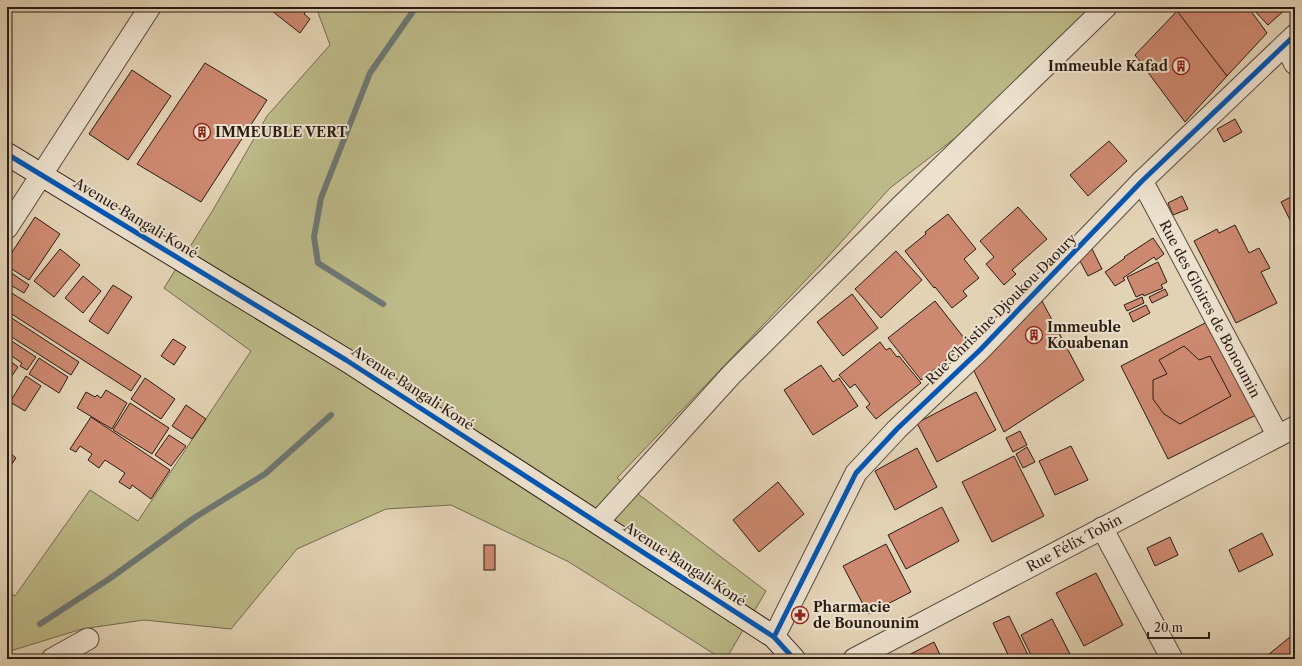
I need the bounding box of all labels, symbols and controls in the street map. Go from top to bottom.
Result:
building icon: Immeuble Kafad [1171,56,1191,76]
place label: Immeuble Kafad [1048,57,1169,75]
building icon: IMMEUBLE VERT [192,122,212,142]
place label: IMMEUBLE VERT [215,123,348,141]
street label: Avenue Bangali Koné [70,173,202,262]
street label: Rue des Gloires de Bonoumin [1155,217,1265,401]
street label: Rue Christine Djoukou Daoury [922,230,1080,388]
place label: Immeuble Kouabenan [1047,318,1129,352]
building icon: Immeuble Kouabenan [1024,325,1044,345]
street label: Avenue Bangali Koné [348,341,478,434]
street label: Rue Félix Tobin [1023,510,1125,576]
street label: Avenue Bangali Koné [620,517,750,610]
place label: Pharmacie de Bounounim [813,598,919,632]
pharmacy icon: Pharmacie de Bounounim [790,605,810,625]
scale bar [1148,614,1209,640]
text: 20 m [1154,620,1183,635]

